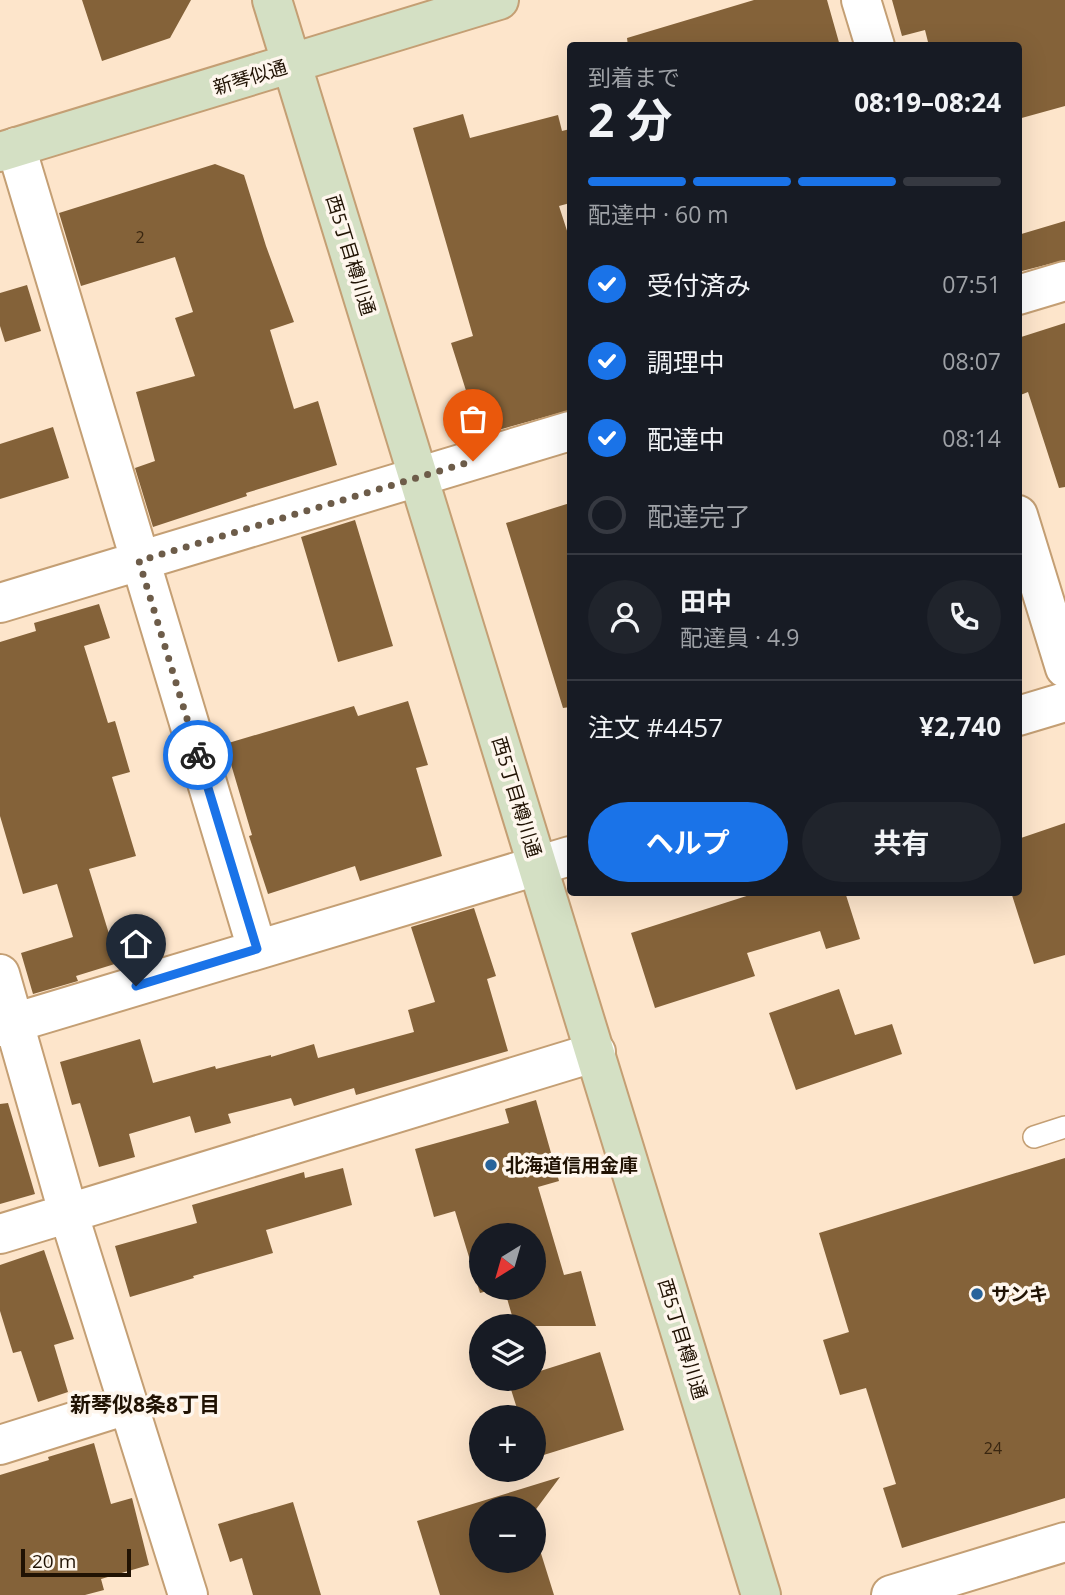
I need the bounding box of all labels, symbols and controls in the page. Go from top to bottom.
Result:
street label: 新琴似通 [210,53,290,101]
text: 到着まで [588,61,680,93]
text: 08:19–08:24 [854,84,1001,120]
text: 2 分 [588,88,672,150]
street label: 西5丁目樽川通 [320,191,382,319]
text: 配達中 · 60 m [588,198,729,230]
house number: 2 [135,226,145,248]
icon: check [588,265,626,303]
text: 受付済み [647,267,751,303]
text: 07:51 [942,268,1001,300]
icon: check [588,342,626,380]
text: 調理中 [647,344,725,380]
text: 08:07 [942,345,1001,377]
pin [443,389,503,461]
icon: bag [454,400,492,438]
icon: check [588,419,626,457]
text: 配達中 [647,421,725,457]
text: 08:14 [942,422,1001,454]
text: 配達完了 [647,498,751,534]
button: person [588,580,662,654]
button: phone [927,580,1001,654]
text: 田中 [680,583,732,619]
text: 配達員 · 4.9 [680,621,799,653]
text: ¥2,740 [919,708,1001,744]
text: 注文 #4457 [588,709,723,745]
courier [163,720,233,790]
street label: 西5丁目樽川通 [486,733,548,861]
icon: bike [179,736,217,774]
button: ヘルプ [588,802,788,882]
button: 共有 [802,802,1001,882]
pin [106,914,166,986]
icon: home [117,925,155,963]
place label: 北海道信用金庫 [505,1152,638,1178]
marker: 北海道信用金庫 [483,1157,499,1173]
north arrow [469,1223,546,1300]
map controls [469,1223,546,1573]
street label: 西5丁目樽川通 [652,1275,714,1403]
place label: サンキ [991,1281,1048,1307]
marker: サンキ [969,1286,985,1302]
button: layers [469,1314,546,1391]
district label: 新琴似8条8丁目 [70,1390,220,1418]
button: + [469,1405,546,1482]
house number: 24 [984,1437,1002,1459]
button: − [469,1496,546,1573]
scale bar [21,1546,131,1578]
text: 20 m [32,1548,76,1574]

